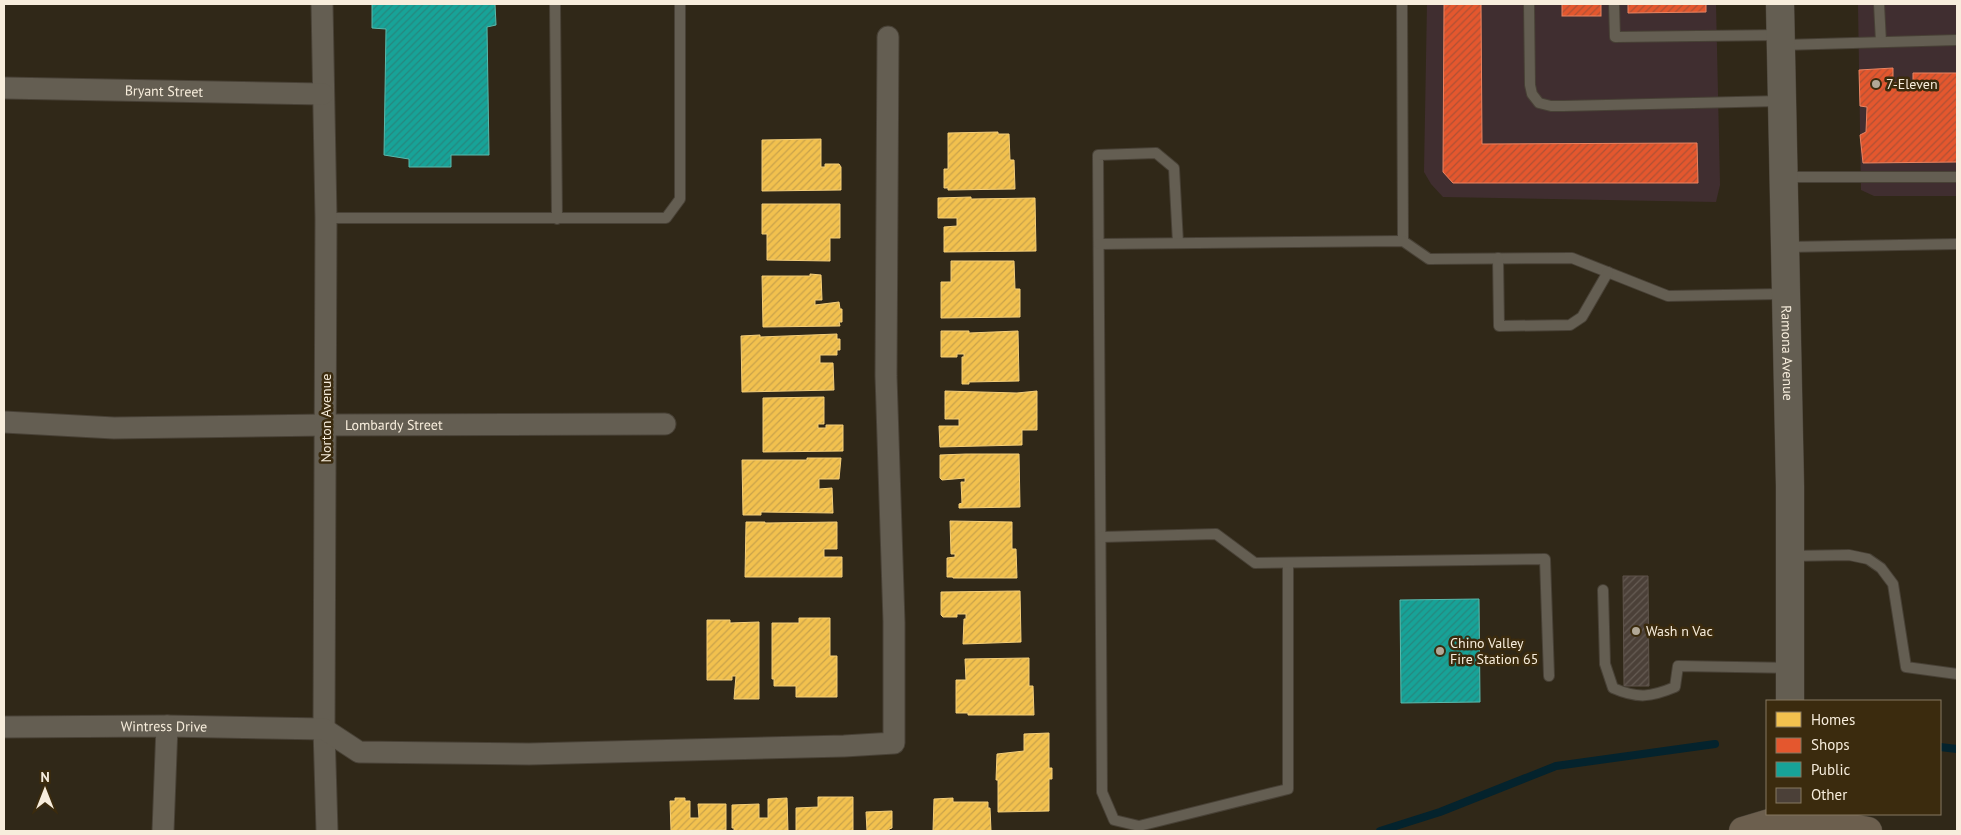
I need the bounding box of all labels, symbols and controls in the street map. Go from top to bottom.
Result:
place label: 7-Eleven [1886,75,1938,93]
marker: 7-Eleven [1870,78,1882,90]
street label: Bryant Street [125,81,204,101]
street label: Ramona Avenue [1777,305,1797,401]
street label: Norton Avenue [317,374,335,462]
street label: Lombardy Street [345,416,443,434]
place label: Wash n Vac [1646,622,1713,640]
marker: Wash n Vac [1630,625,1642,637]
place label: Chino Valley Fire Station 65 [1450,634,1538,668]
marker: Chino Valley Fire Station 65 [1434,645,1446,657]
legend [1766,700,1941,815]
text: Homes [1811,710,1855,729]
street label: Wintress Drive [121,717,207,736]
text: Shops [1811,735,1850,754]
text: Public [1811,760,1850,779]
north arrow [20,765,70,815]
text: N [40,768,50,786]
text: Other [1811,785,1847,804]

